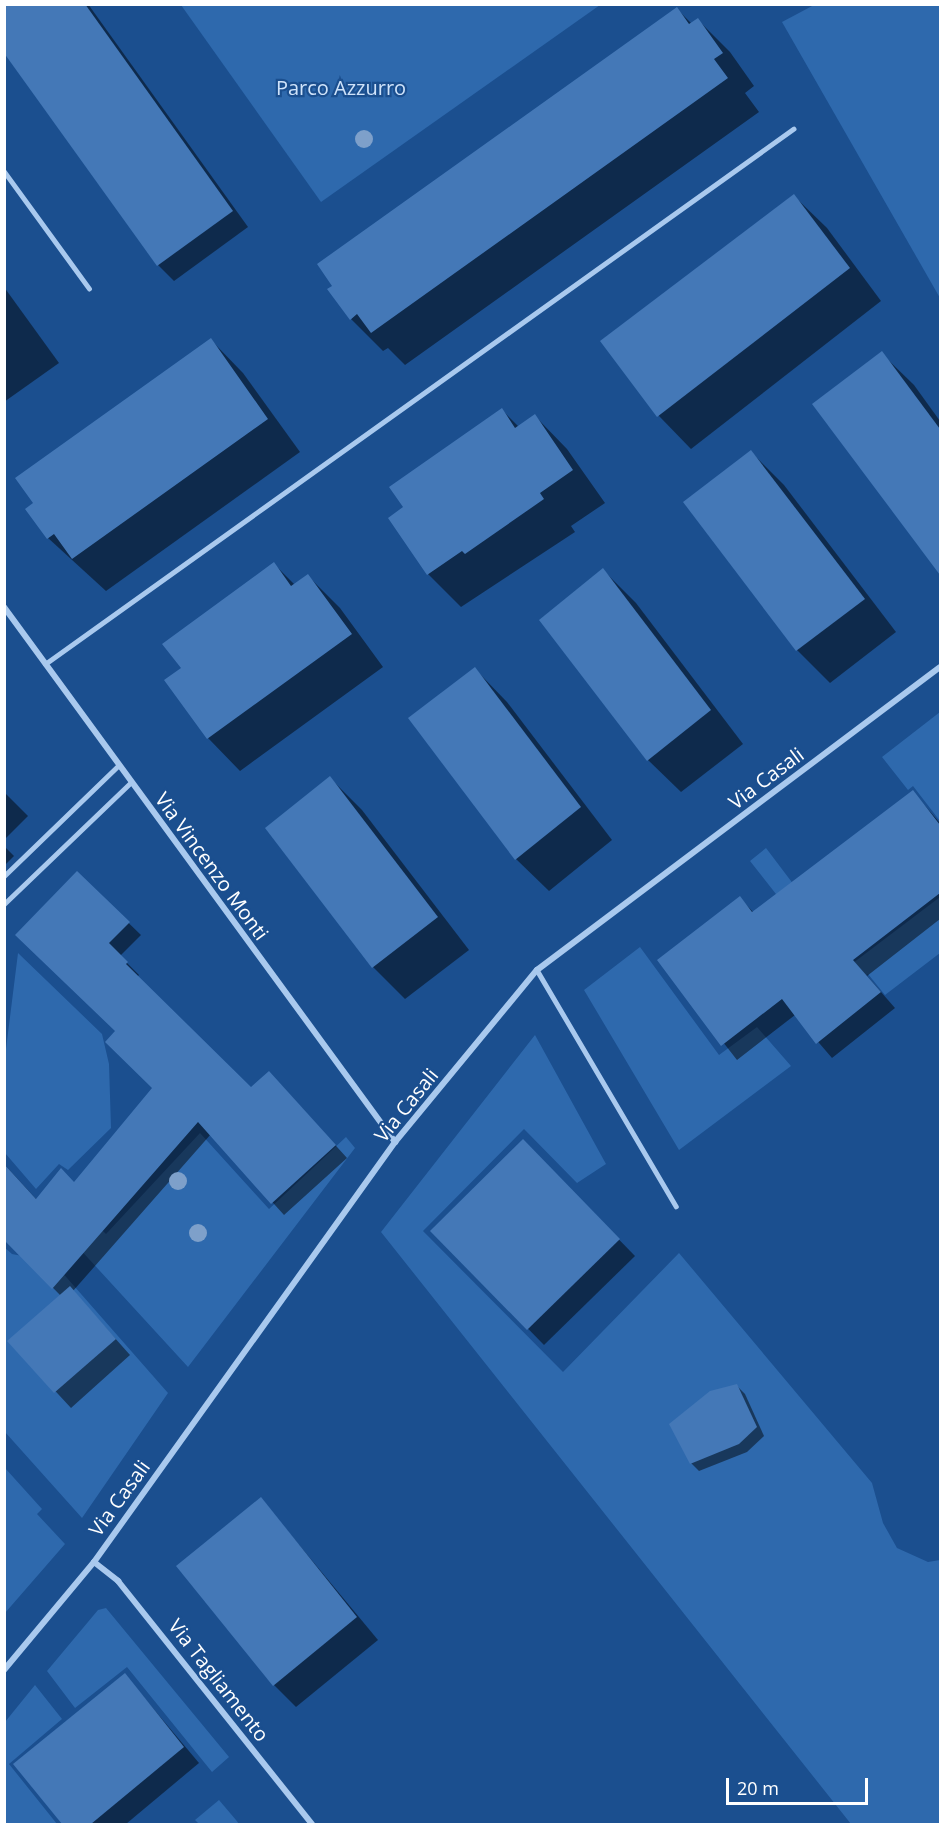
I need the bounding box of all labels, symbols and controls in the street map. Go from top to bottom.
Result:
park label: Parco Azzurro [276,75,406,99]
street label: Via Casali [724,742,808,814]
street label: Via Vincenzo Monti [150,787,274,945]
street label: Via Casali [369,1063,443,1147]
street label: Via Casali [84,1455,154,1541]
street label: Via Tagliamento [164,1614,274,1746]
scale bar [729,1766,872,1804]
text: 20 m [737,1776,779,1800]

